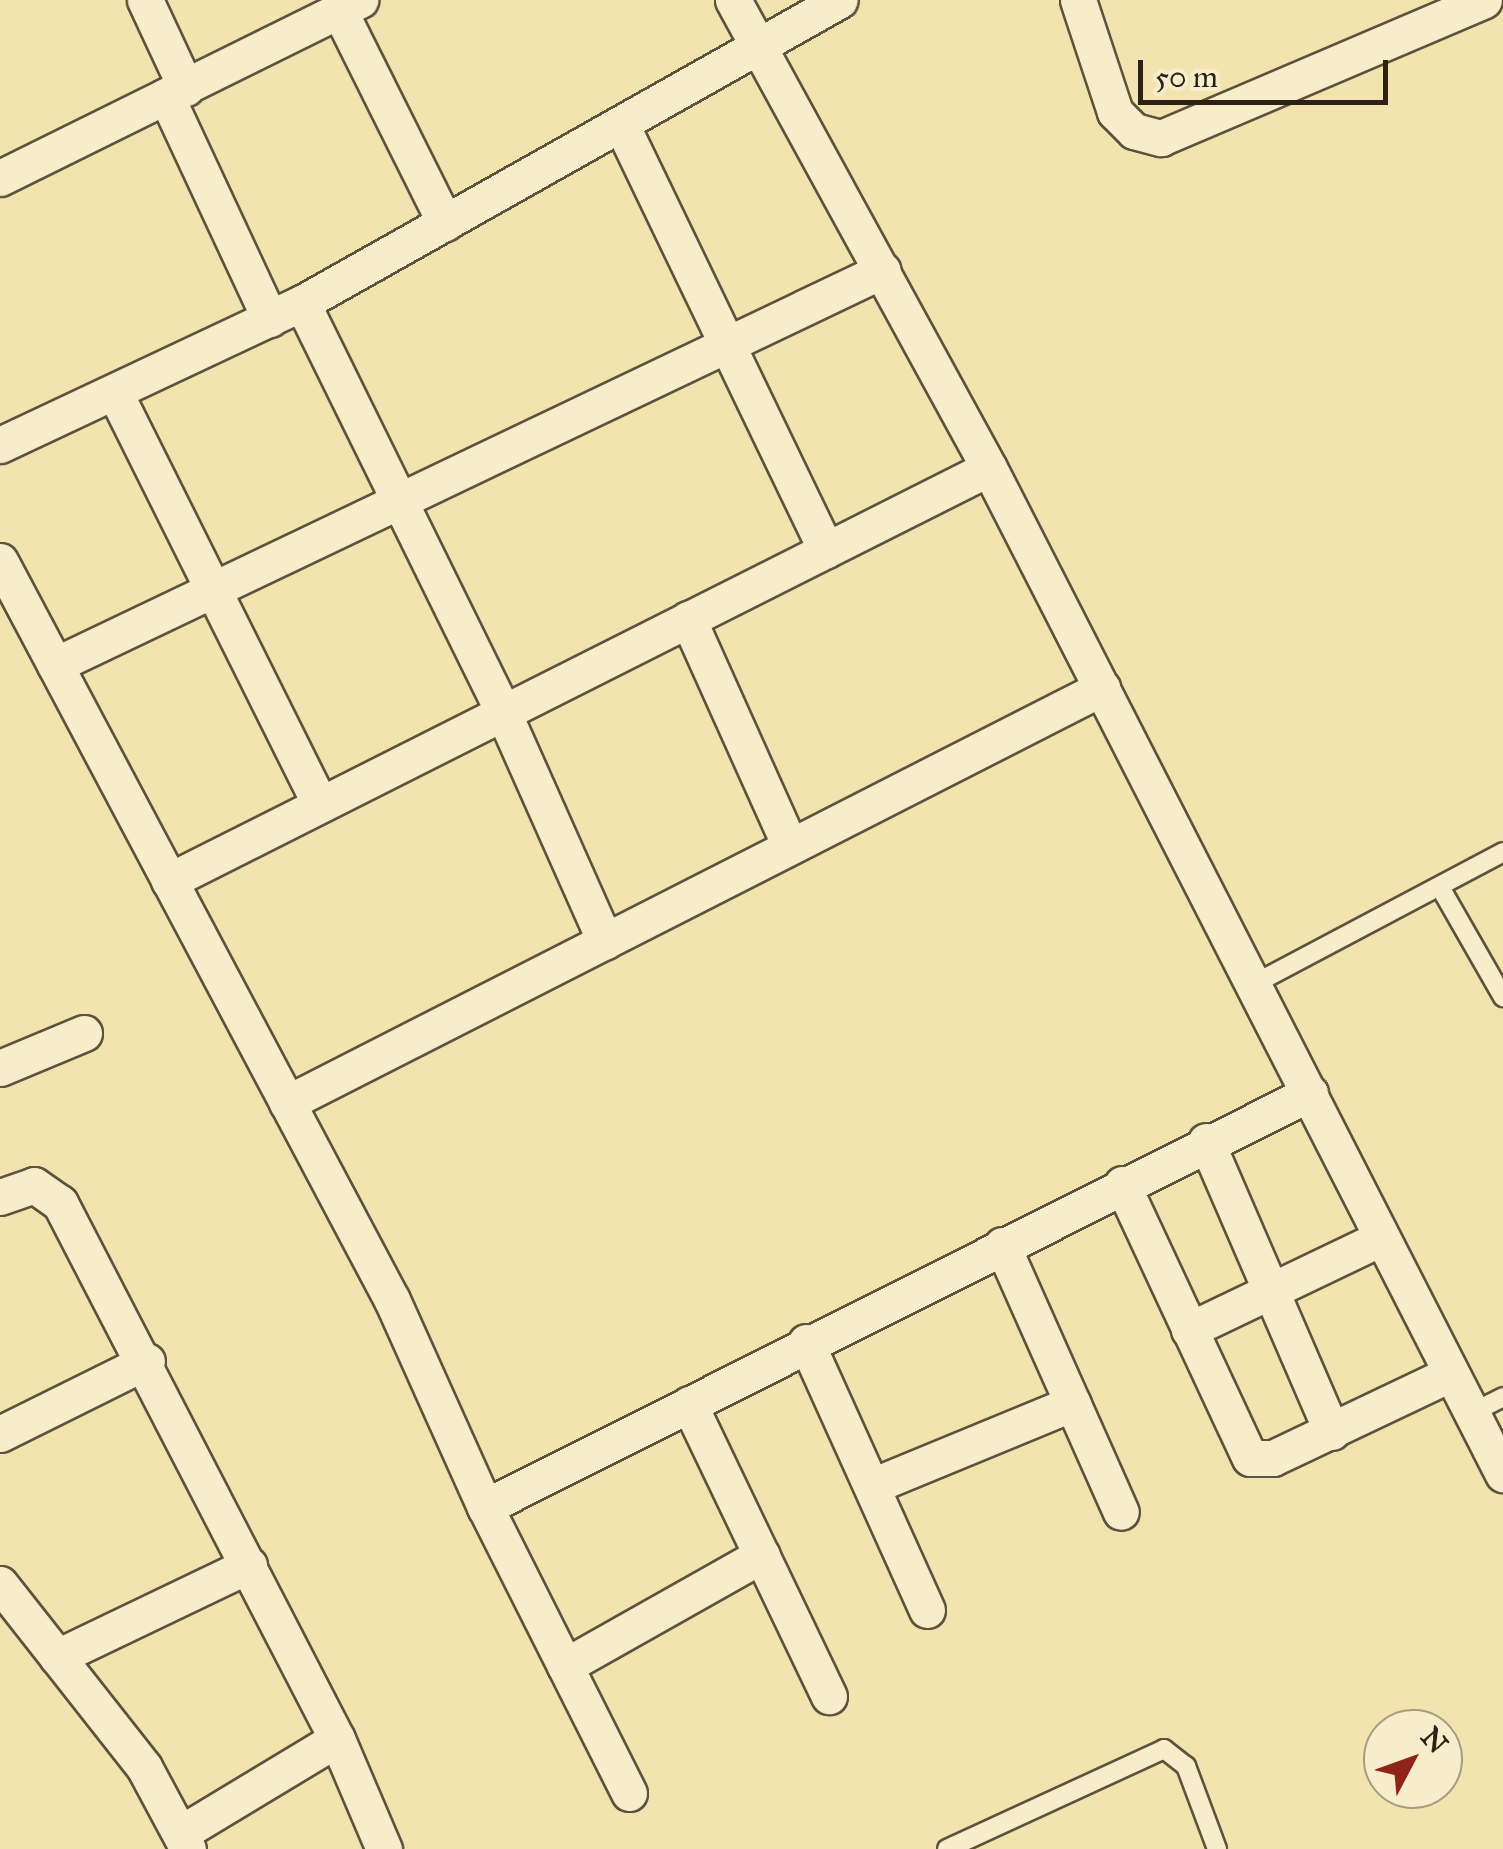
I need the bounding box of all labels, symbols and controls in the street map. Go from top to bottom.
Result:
scale bar [1143,40,1393,102]
text: 50 m [1155,59,1218,95]
north arrow [1363,1709,1463,1809]
text: N [1414,1720,1456,1761]

